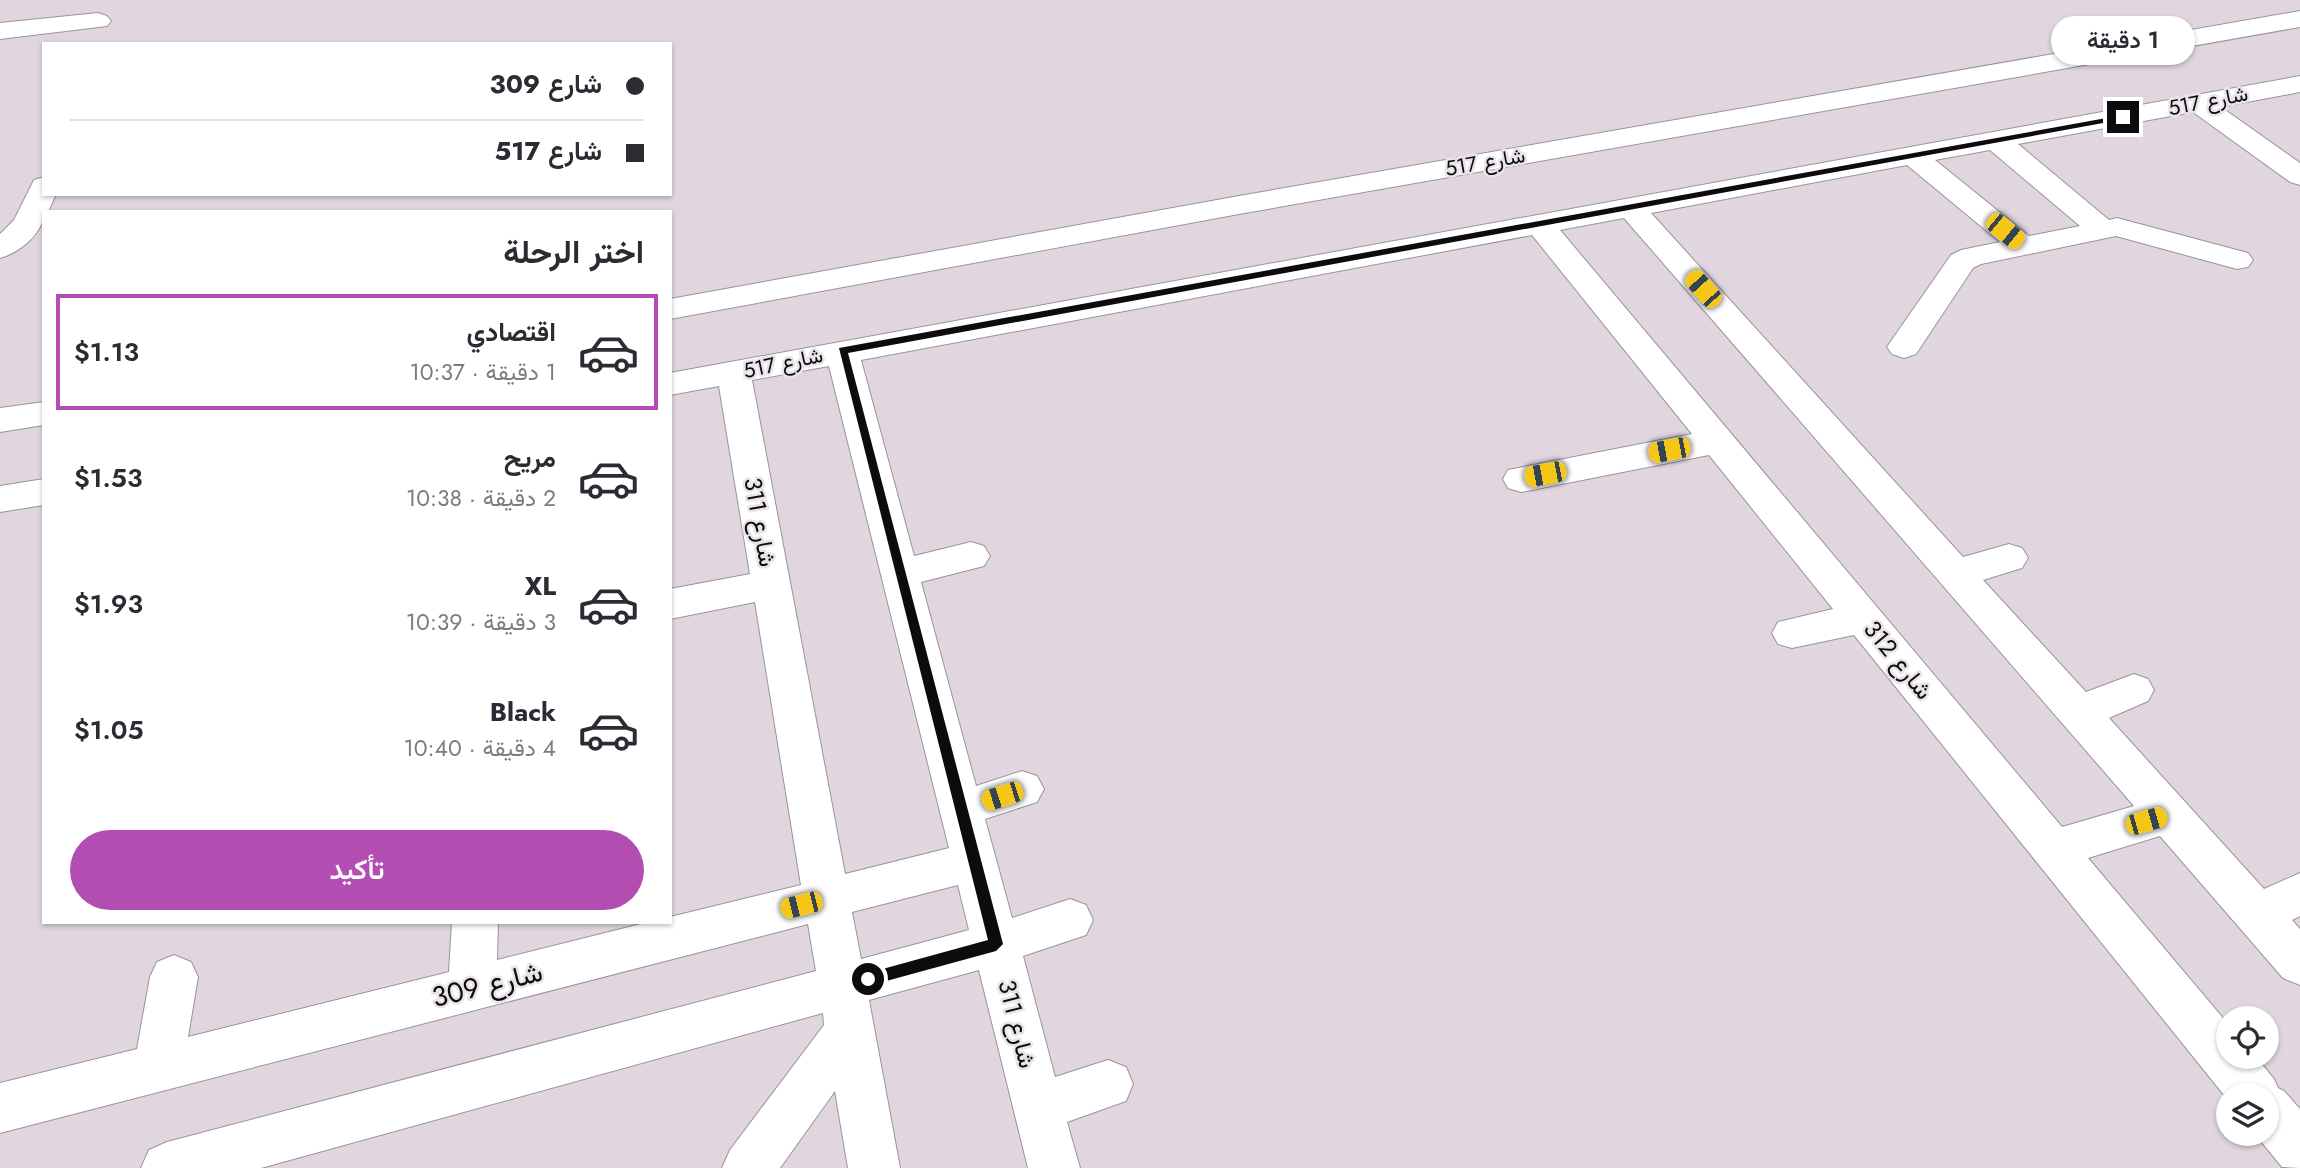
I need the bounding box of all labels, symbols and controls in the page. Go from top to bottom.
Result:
callout: 1 دقيقة [2051,16,2195,64]
text: 1 دقيقة [2087,23,2159,57]
text: شارع 309 [490,65,602,103]
street label: شارع 517 [2165,79,2251,123]
route end [2107,101,2139,133]
text: شارع 517 [495,132,602,170]
street label: شارع 517 [1443,140,1527,184]
car [1983,210,2028,252]
text: اختر الرحلة [503,229,644,275]
car [1682,266,1725,312]
text: اقتصادي [467,313,556,351]
icon: car [577,321,640,384]
text: $1.13 [74,333,139,371]
street label: شارع 517 [740,340,826,386]
text: 1 دقيقة · 10:37 [409,355,556,389]
car [1647,436,1692,464]
text: مريح [504,439,556,477]
icon: car [577,447,640,510]
text: $1.53 [74,459,142,497]
car [1523,460,1568,488]
street label: شارع 311 [735,474,786,569]
text: 2 دقيقة · 10:38 [406,481,556,515]
text: XL [524,567,556,605]
icon: car [577,573,640,636]
text: $1.93 [74,585,143,623]
text: 3 دقيقة · 10:39 [406,605,556,639]
street label: شارع 312 [1856,613,1941,707]
text: Black [490,693,556,731]
icon: car [577,699,640,762]
text: $1.05 [74,711,144,749]
text: 4 دقيقة · 10:40 [403,731,556,765]
car [979,780,1026,812]
car [2123,805,2170,837]
button: تأكيد [70,830,644,910]
car [779,890,824,920]
street label: شارع 309 [427,951,547,1018]
route start [852,963,884,995]
street label: شارع 311 [990,976,1045,1072]
map controls [2216,1006,2279,1146]
button: locate [2216,1006,2279,1069]
button: layers [2216,1083,2279,1146]

